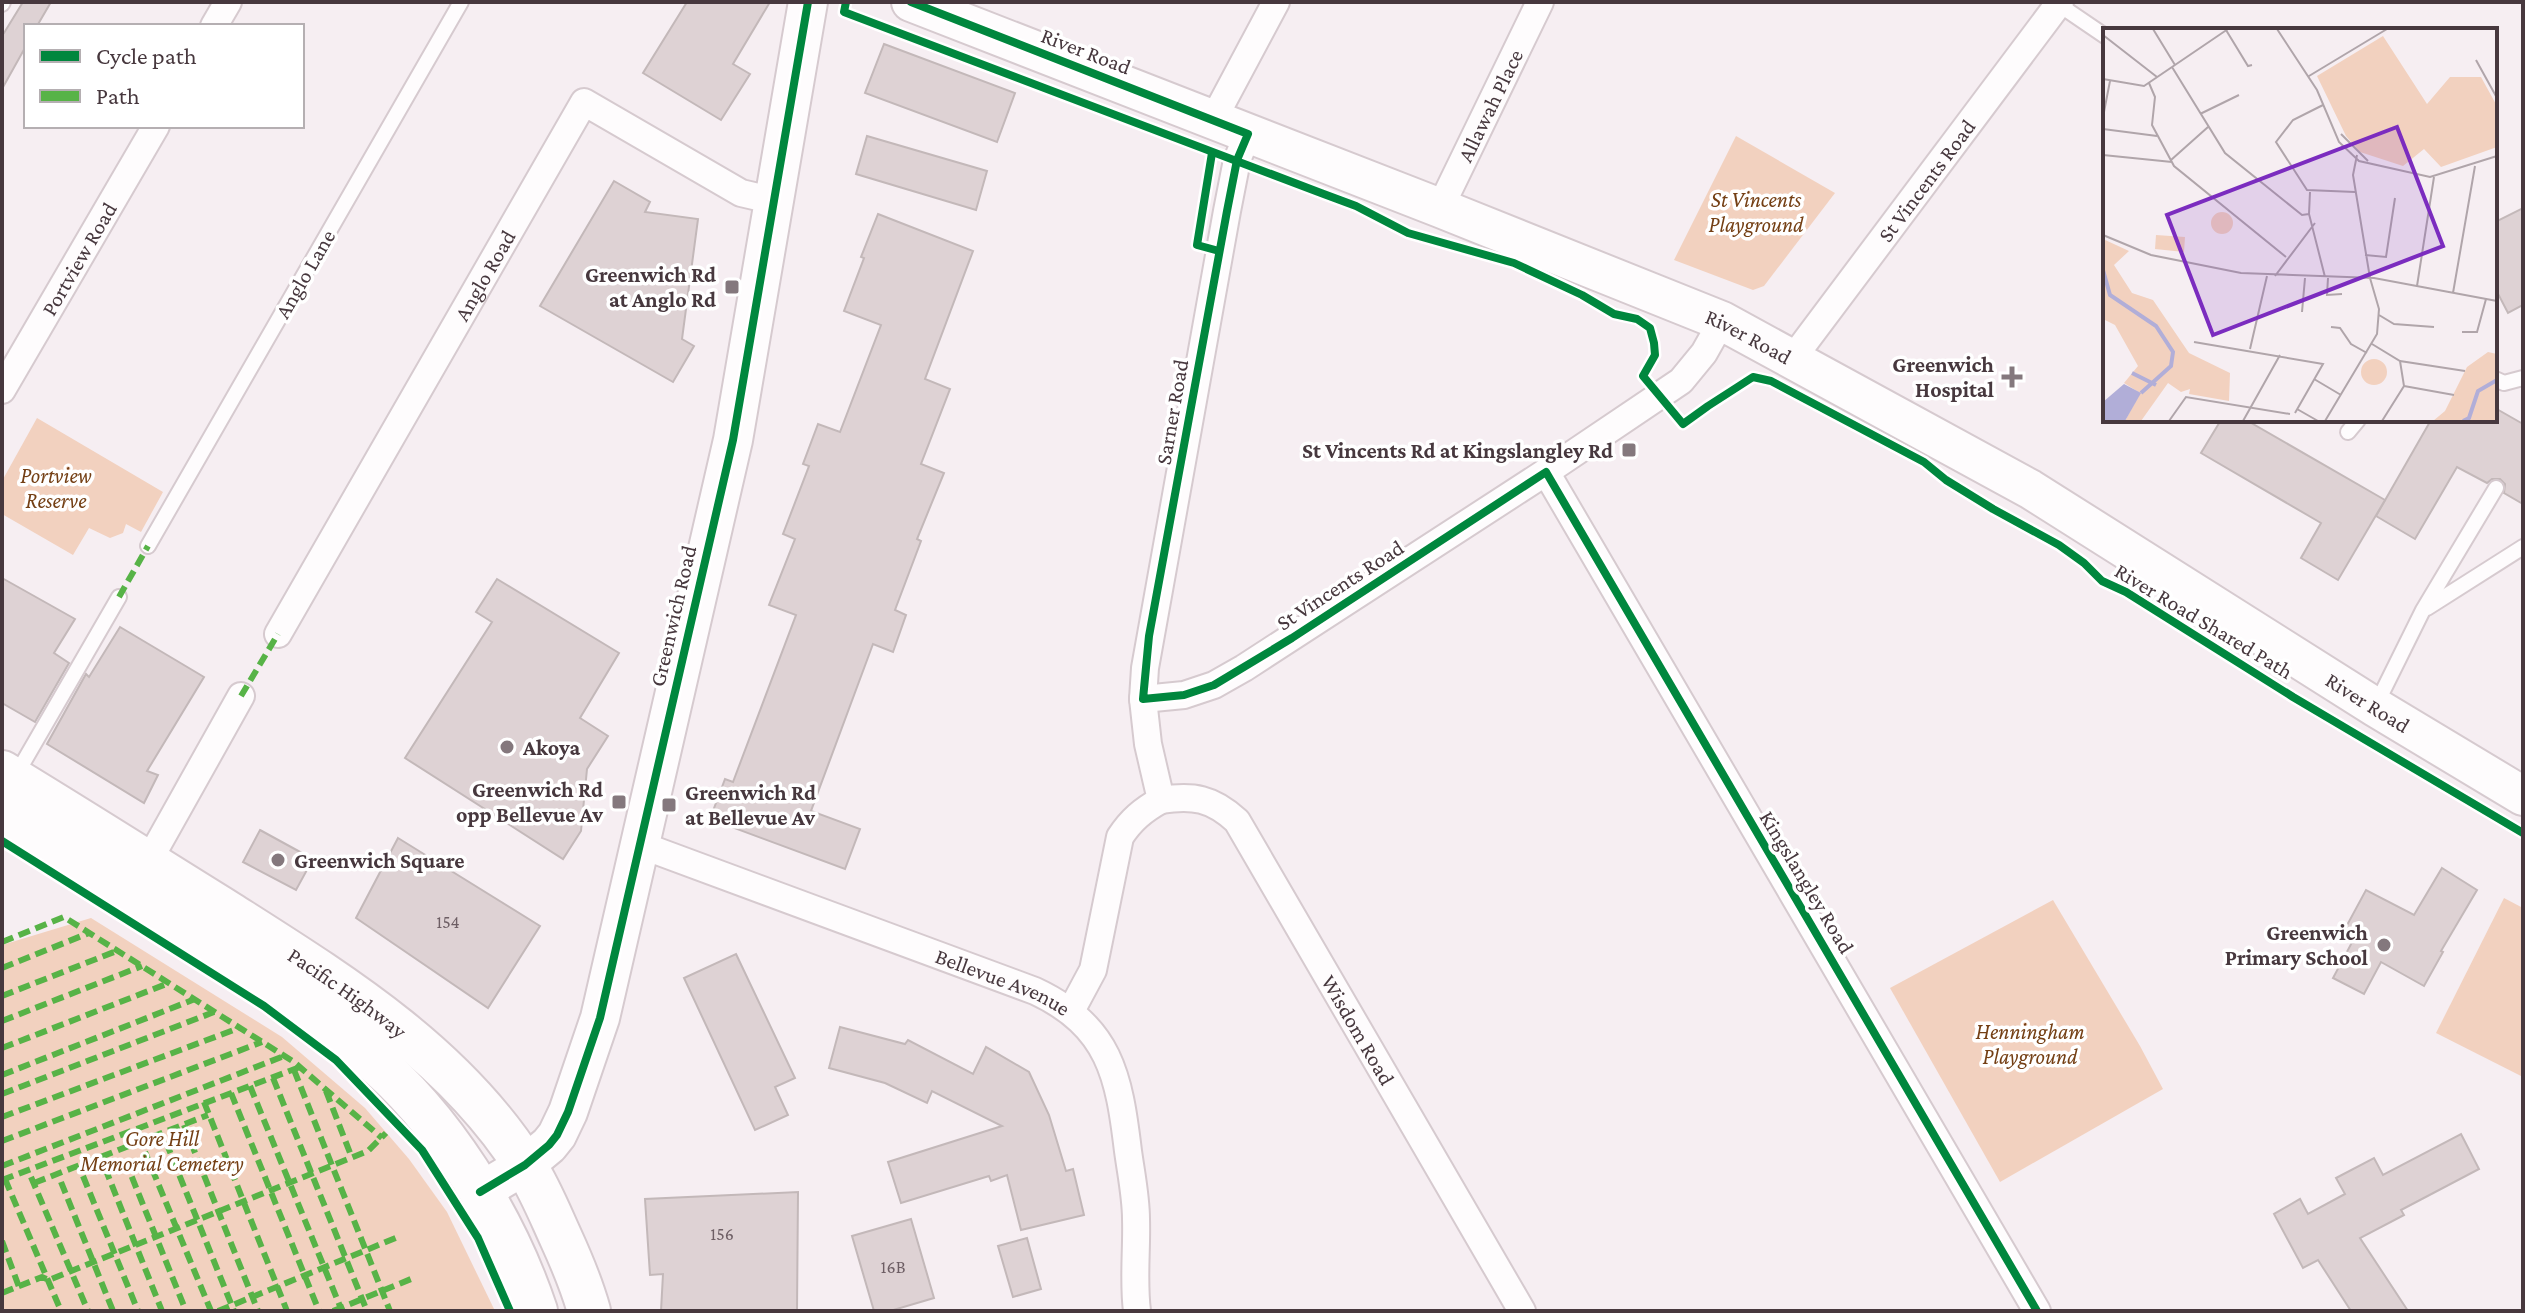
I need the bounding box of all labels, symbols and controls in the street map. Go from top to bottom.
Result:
street label: River Road [1038,22,1135,80]
legend [24,24,304,128]
inset map [2103,28,2497,422]
text: Cycle path [96,42,197,69]
street label: Allawah Place [1452,45,1528,166]
text: Path [96,82,140,109]
street label: St Vincents Road [1872,114,1980,247]
park label: St Vincents Playground [1709,187,1804,237]
street label: Portview Road [36,197,122,320]
street label: Anglo Lane [270,225,340,323]
street label: Anglo Road [449,225,520,325]
place label: Greenwich Rd at Anglo Rd [585,262,716,312]
marker: Greenwich Rd at Anglo Rd [723,278,741,296]
street label: River Road [1702,303,1796,369]
place label: Greenwich Hospital [1892,352,1995,402]
street label: Sarner Road [1150,357,1194,467]
marker: Greenwich Hospital [2001,366,2023,388]
place label: St Vincents Rd at Kingslangley Rd [1302,438,1613,463]
marker: St Vincents Rd at Kingslangley Rd [1620,441,1638,459]
park label: Portview Reserve [20,463,92,513]
street label: St Vincents Road [1272,534,1409,635]
street label: Greenwich Road [645,543,701,689]
street label: River Road Shared Path [2110,558,2298,684]
street label: River Road [2321,667,2415,738]
place label: Akoya [522,735,581,760]
marker: Akoya [498,738,516,756]
place label: Greenwich Rd opp Bellevue Av [456,777,603,827]
place label: Greenwich Rd at Bellevue Av [685,780,816,830]
marker: Greenwich Rd opp Bellevue Av [610,793,628,811]
marker: Greenwich Rd at Bellevue Av [660,796,678,814]
street label: Kingslangley Road [1755,806,1860,958]
place label: Greenwich Square [294,848,464,873]
marker: Greenwich Square [269,851,287,869]
house number: 154 [436,912,460,932]
place label: Greenwich Primary School [2225,920,2369,970]
marker: Greenwich Primary School [2375,936,2393,954]
street label: Pacific Highway [284,942,413,1044]
street label: Bellevue Avenue [932,943,1075,1021]
street label: Wisdom Road [1317,970,1400,1090]
park label: Henningham Playground [1976,1019,2085,1069]
park label: Gore Hill Memorial Cemetery [79,1126,244,1176]
house number: 156 [710,1224,734,1244]
house number: 16B [881,1257,906,1277]

